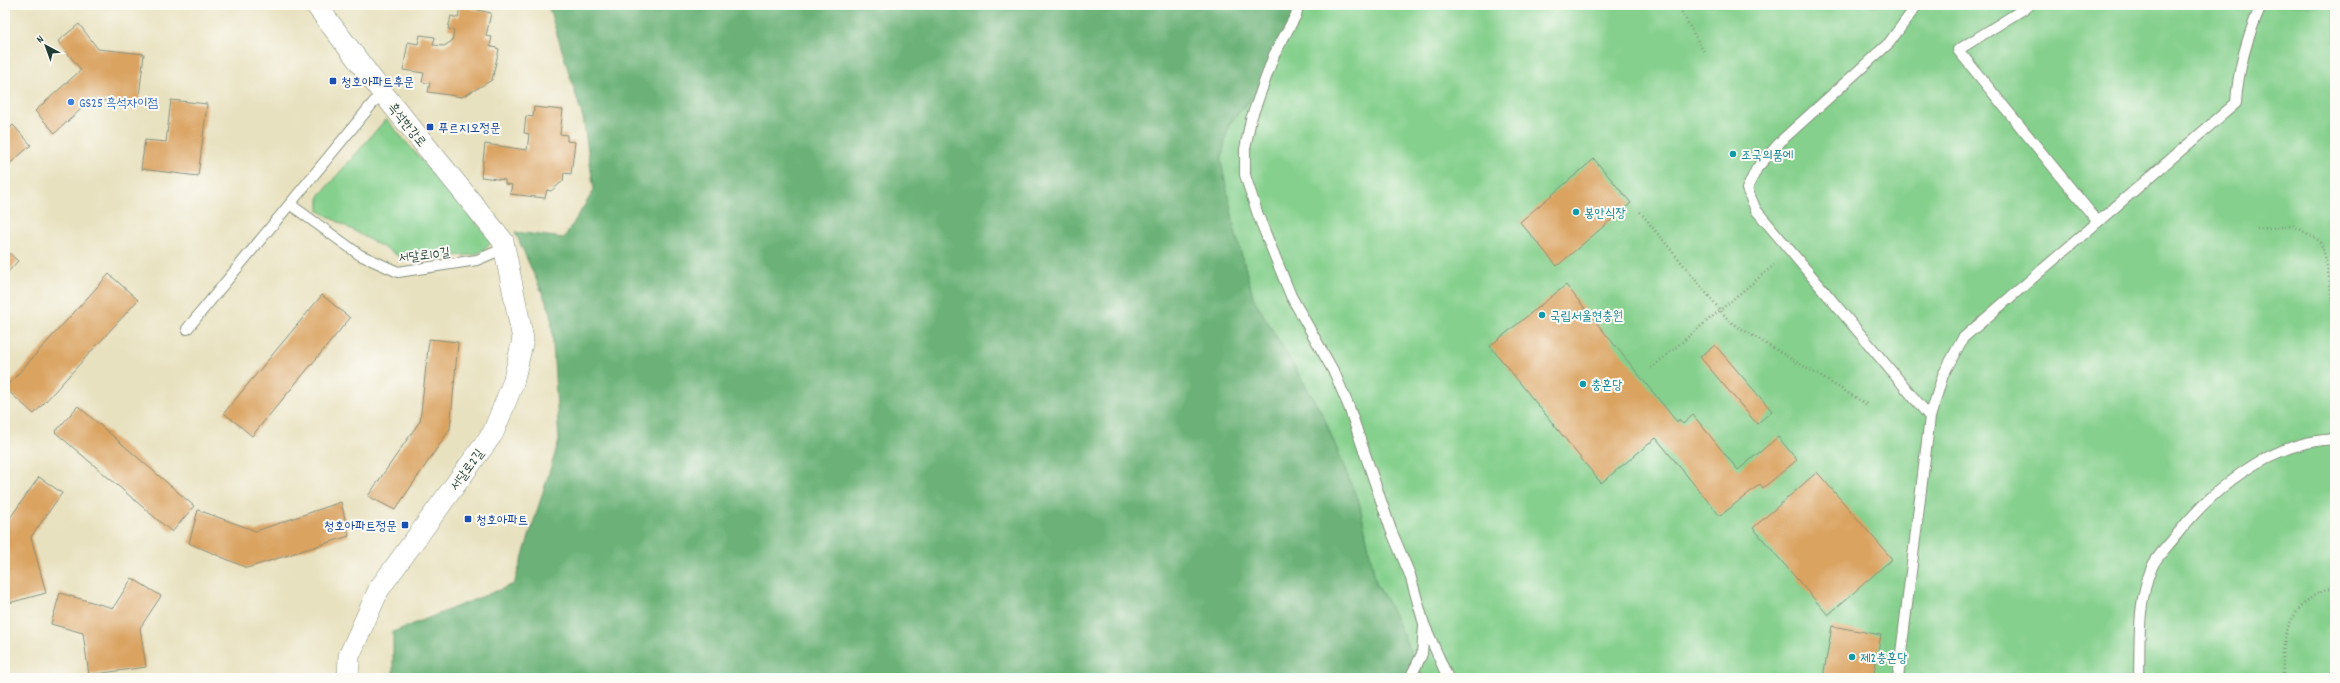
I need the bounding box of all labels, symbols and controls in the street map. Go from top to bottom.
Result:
north arrow [26,26,66,66]
text: N [33,32,48,48]
place label: 청호아파트후문 [341,74,414,93]
marker: 청호아파트후문 [328,76,338,86]
place label: GS25 흑석자이점 [79,95,158,114]
marker: GS25 흑석자이점 [66,97,76,107]
street label: 흑석한강로 [382,99,430,152]
place label: 푸르지오정문 [438,120,501,139]
marker: 푸르지오정문 [425,122,435,132]
place label: 조국의품에 [1741,147,1793,166]
marker: 조국의품에 [1728,149,1738,159]
place label: 봉안식장 [1584,205,1626,224]
marker: 봉안식장 [1571,207,1581,217]
street label: 서달로10길 [397,244,451,269]
place label: 국립서울현충원 [1550,308,1623,327]
marker: 국립서울현충원 [1537,310,1547,320]
place label: 충혼당 [1591,377,1623,396]
marker: 충혼당 [1578,379,1588,389]
street label: 서달로2길 [446,446,490,495]
place label: 청호아파트 [476,512,528,531]
marker: 청호아파트 [463,514,473,524]
place label: 청호아파트정문 [324,518,397,537]
marker: 청호아파트정문 [400,520,410,530]
place label: 제2충혼당 [1860,650,1908,669]
marker: 제2충혼당 [1847,652,1857,662]

